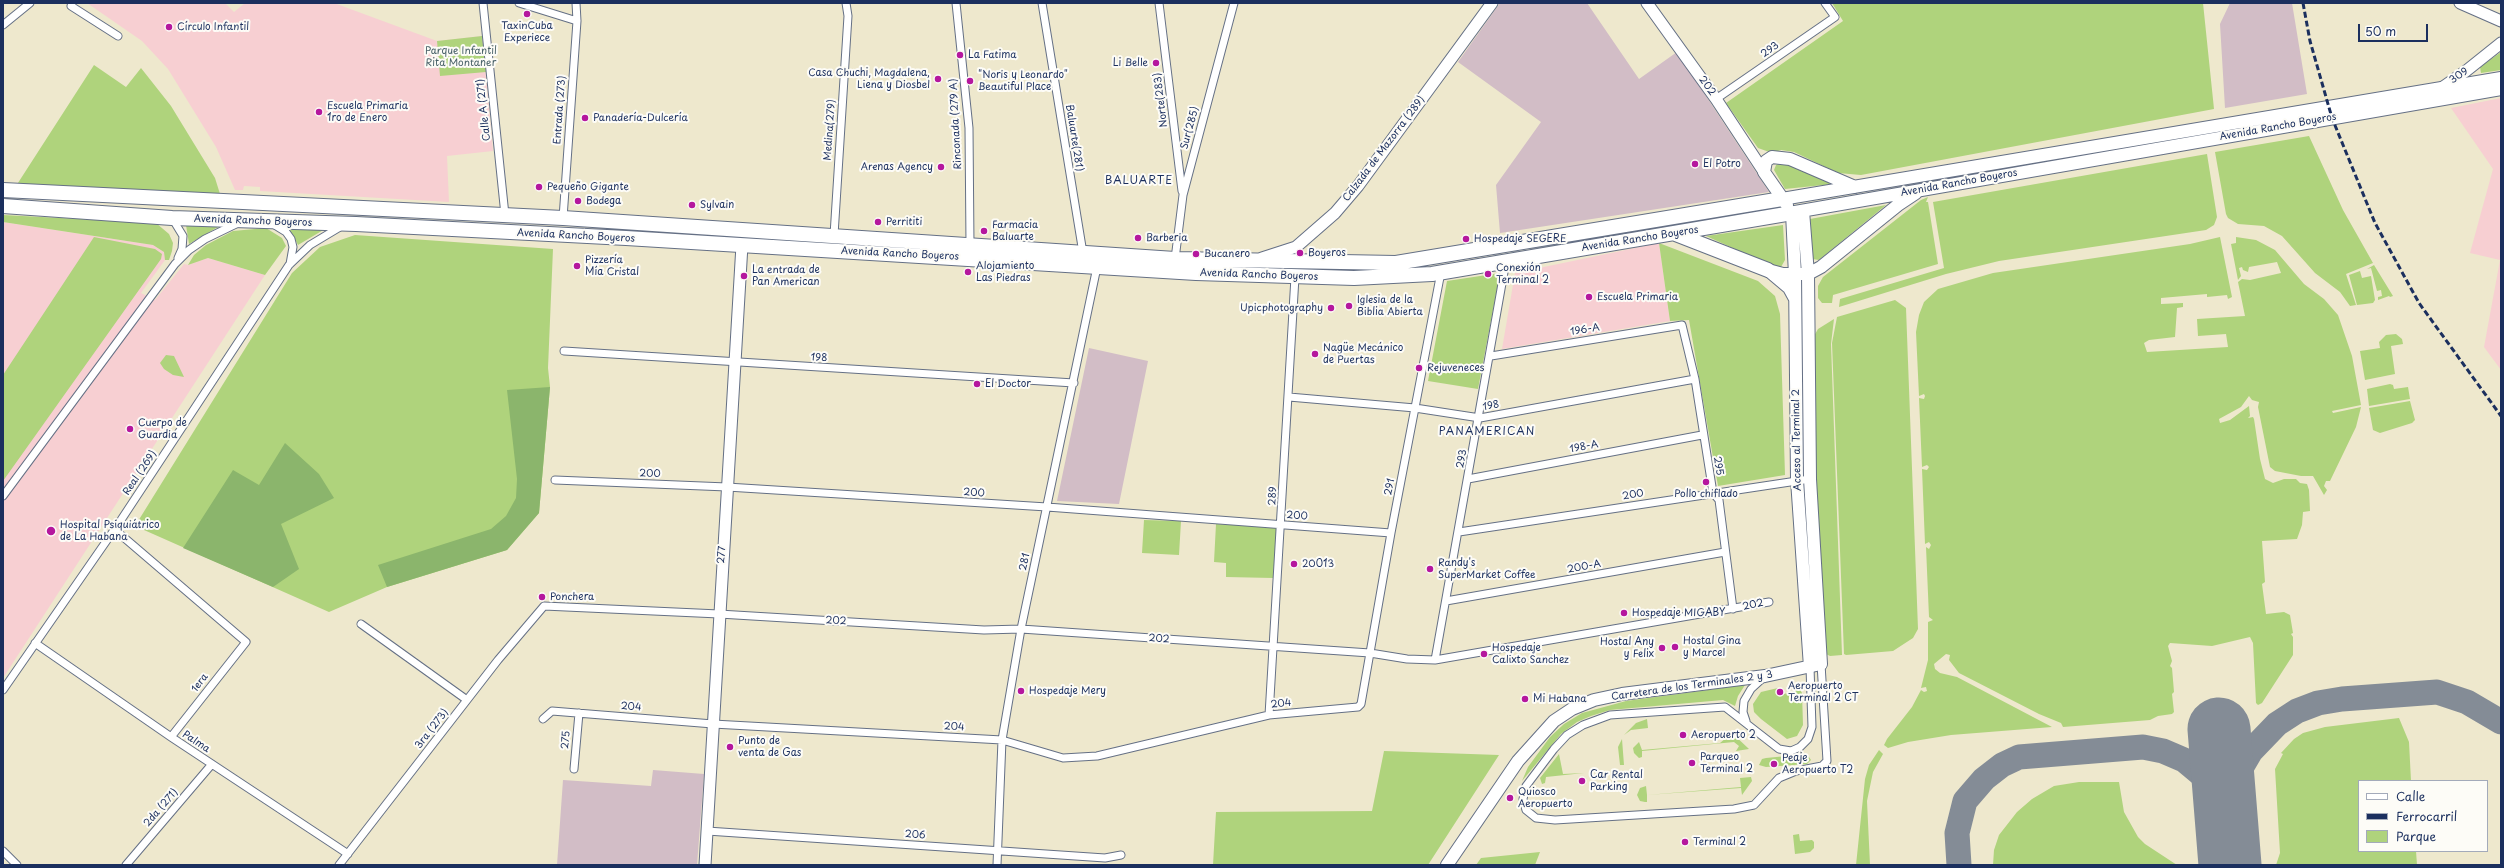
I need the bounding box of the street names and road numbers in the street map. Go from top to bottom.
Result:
street label: 293 [1759,40,1781,60]
street label: 309 [2447,66,2471,86]
street label: Norte(283) [1152,72,1170,128]
street label: 202 [1696,74,1718,98]
street label: Entrada (273) [552,75,568,145]
street label: Calle A (271) [475,78,493,142]
street label: Rinconada (279 A) [948,78,964,170]
street label: Calzada de Mazorra (289) [1340,94,1428,204]
street label: Medina(279) [822,99,838,161]
street label: Baluarte(281) [1063,104,1085,172]
street label: Sur(285) [1179,105,1201,151]
street label: Avenida Rancho Boyeros [2219,111,2337,143]
street label: Avenida Rancho Boyeros [1900,167,2018,199]
street label: Avenida Rancho Boyeros [194,213,312,229]
street label: Avenida Rancho Boyeros [1581,224,1699,254]
street label: Avenida Rancho Boyeros [517,227,635,245]
street label: Avenida Rancho Boyeros [841,245,959,263]
street label: Avenida Rancho Boyeros [1200,267,1318,283]
street label: 196-A [1569,322,1601,338]
street label: 198 [810,352,828,364]
street label: Acceso al Terminal 2 [1790,389,1804,491]
street label: 198 [1482,399,1500,413]
street label: 198-A [1569,438,1599,456]
street label: Real (269) [121,448,159,498]
street label: 293 [1454,449,1470,469]
street label: 295 [1710,456,1726,476]
street label: 200 [639,468,661,480]
street label: 291 [1382,477,1398,497]
street label: 200 [963,486,985,500]
street label: 289 [1267,486,1279,506]
street label: 200 [1621,487,1645,503]
street label: 200 [1286,509,1308,523]
street label: 277 [715,546,729,564]
street label: 281 [1017,552,1033,572]
street label: 200-A [1566,558,1602,576]
street label: 202 [1741,597,1765,613]
street label: 202 [825,614,847,628]
street label: 202 [1148,632,1170,646]
street label: Carretera de los Terminales 2 y 3 [1611,669,1773,703]
street label: 1era [189,671,211,695]
street label: 204 [1270,697,1292,711]
street label: 204 [620,700,642,714]
street label: 3ra (273) [413,707,451,751]
street label: 204 [943,720,965,734]
street label: Palma [180,729,212,755]
street label: 275 [559,730,573,750]
street label: 2da (271) [141,787,181,829]
street label: 206 [904,828,926,842]

